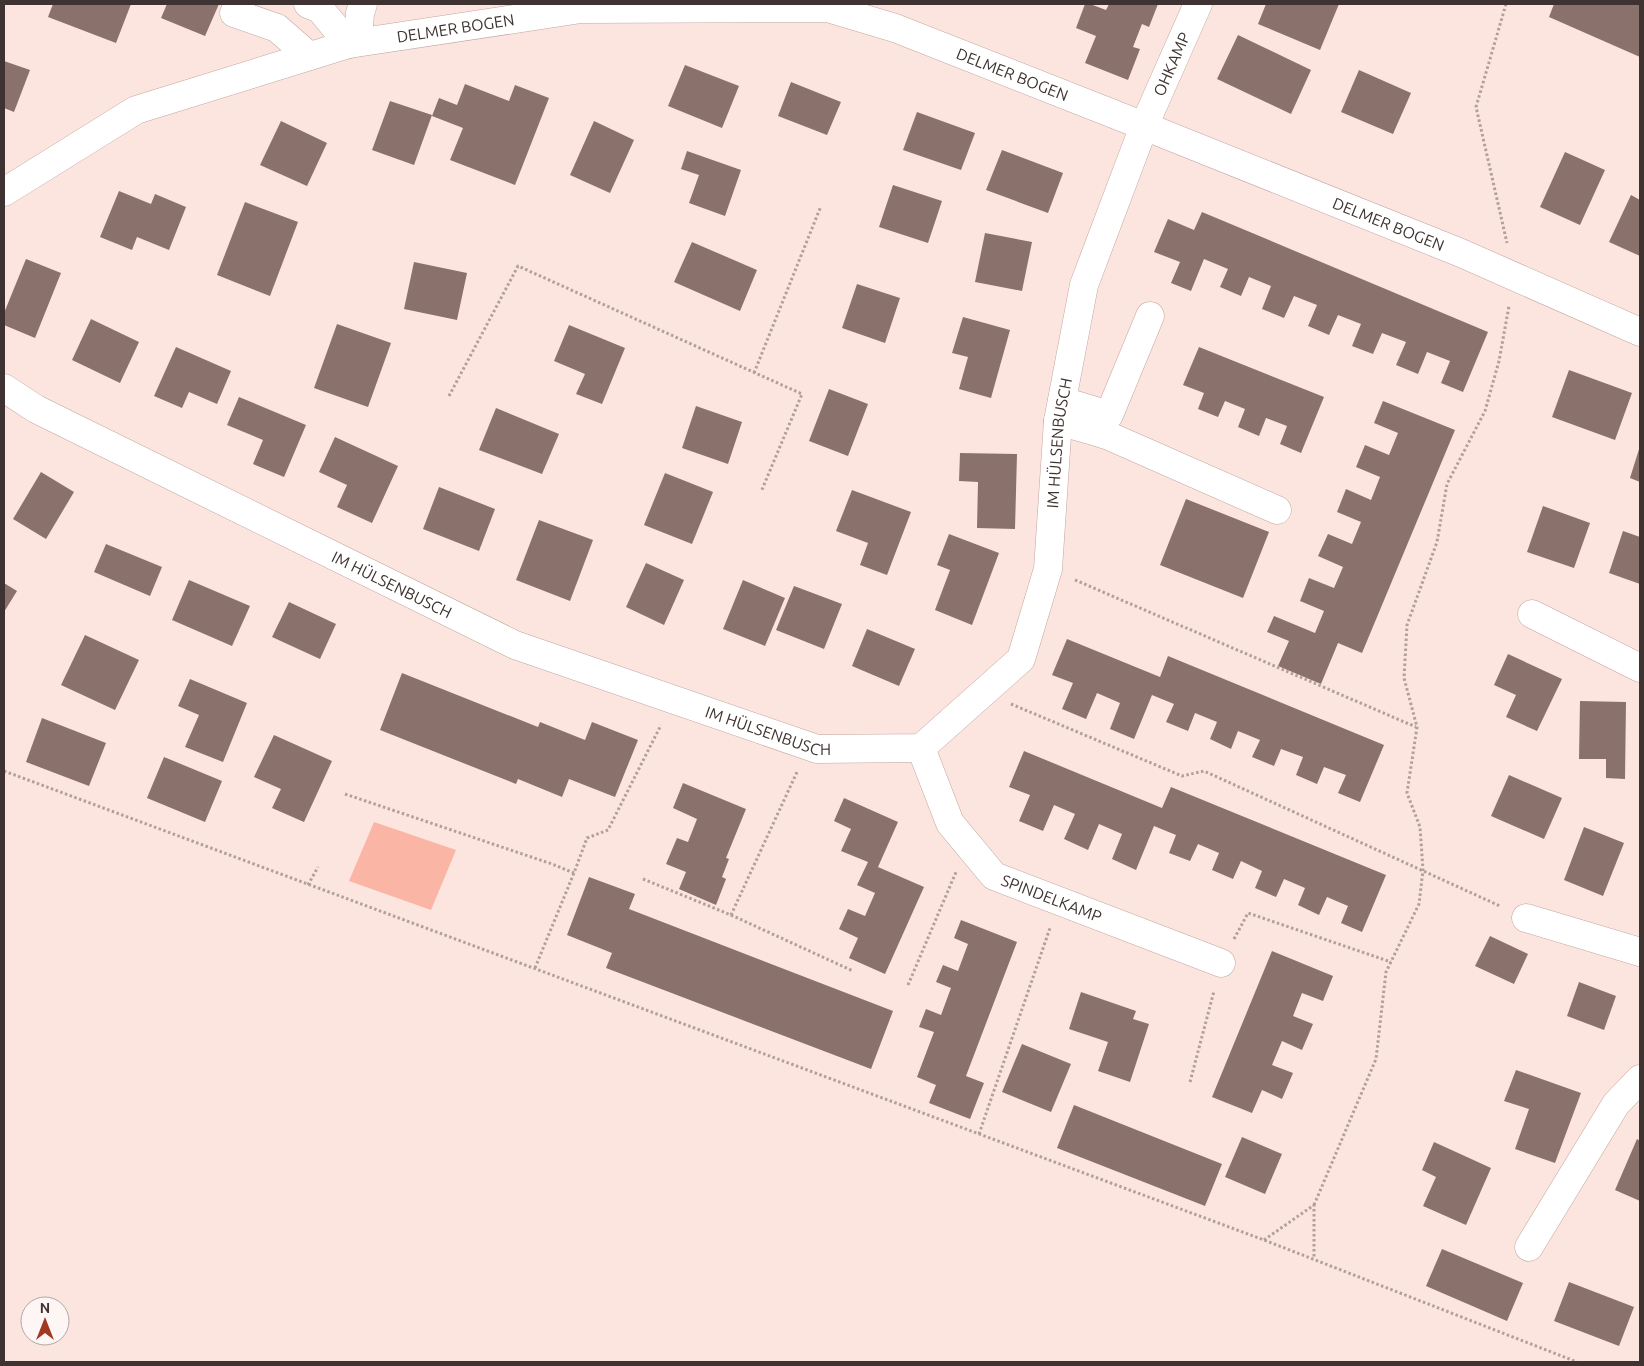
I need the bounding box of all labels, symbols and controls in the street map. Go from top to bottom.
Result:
street label: DELMER BOGEN [395,10,515,46]
street label: OHKAMP [1149,29,1193,99]
street label: DELMER BOGEN [954,44,1071,104]
street label: DELMER BOGEN [1330,194,1447,254]
street label: IM HÜLSENBUSCH [1043,376,1075,509]
street label: IM HÜLSENBUSCH [329,547,455,621]
street label: IM HÜLSENBUSCH [703,702,831,759]
street label: SPINDELKAMP [999,871,1104,925]
north arrow [20,1296,70,1346]
text: N [40,1300,50,1316]

